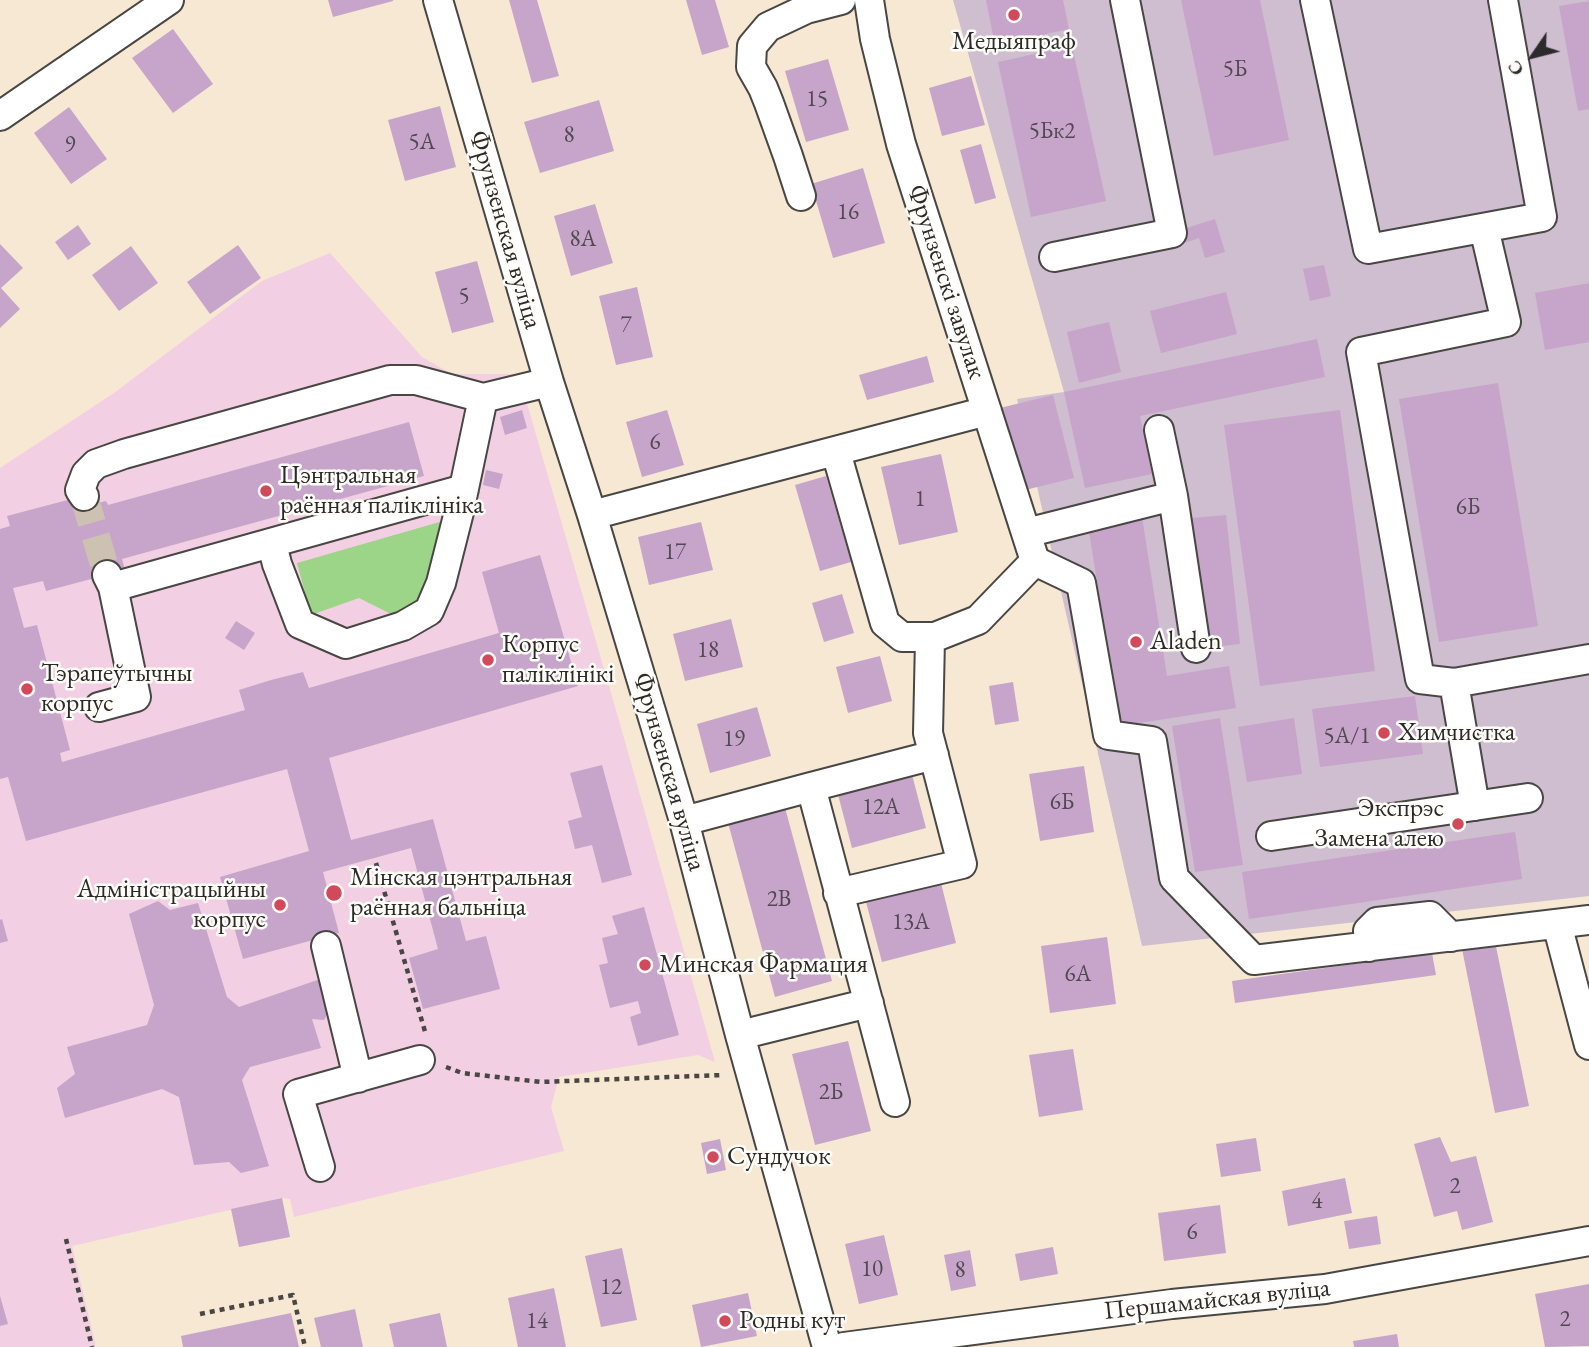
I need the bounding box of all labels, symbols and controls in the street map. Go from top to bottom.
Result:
marker: Медыяпраф [1006,7,1022,23]
north arrow [1498,21,1568,91]
place label: Медыяпраф [952,26,1076,58]
house number: 5Б [1223,56,1247,84]
text: С [1501,56,1529,81]
house number: 15 [806,86,828,114]
house number: 5Бк2 [1029,118,1075,146]
house number: 8 [563,122,575,150]
street label: Фрунзенская вуліца [462,127,548,333]
house number: 5А [409,129,435,157]
house number: 9 [64,132,76,160]
street label: Фрунзенскі завулак [900,181,992,383]
house number: 16 [837,199,859,227]
house number: 8А [570,226,596,254]
house number: 5 [458,283,470,311]
house number: 7 [620,312,632,340]
house number: 6 [649,429,661,457]
place label: Цэнтральная раённая паліклініка [280,460,484,522]
marker: Цэнтральная раённая паліклініка [258,483,274,499]
house number: 1 [914,486,926,514]
house number: 6Б [1456,494,1480,522]
house number: 17 [664,539,686,567]
place label: Aladen [1150,626,1222,658]
place label: Корпус паліклінікі [502,629,614,690]
marker: Aladen [1128,634,1144,650]
house number: 18 [697,637,719,665]
marker: Корпус паліклінікі [480,652,496,668]
place label: Тэрапеўтычны корпус [41,658,192,720]
street label: Фрунзенская вуліца [626,669,712,875]
marker: Тэрапеўтычны корпус [19,681,35,697]
place label: Химчистка [1398,717,1515,749]
house number: 5А/1 [1323,723,1371,751]
marker: Химчистка [1376,725,1392,741]
house number: 19 [723,726,745,754]
house number: 6Б [1050,789,1074,817]
place label: Экспрэс Замена алею [1315,793,1444,854]
house number: 12А [862,794,900,822]
marker: Экспрэс Замена алею [1450,816,1466,832]
place label: Мінская цэнтральная раённая бальніца [350,862,572,924]
place label: Адміністрацыйны корпус [77,874,266,936]
marker: Мінская цэнтральная раённая бальніца [324,883,344,903]
house number: 2В [767,886,791,914]
marker: Адміністрацыйны корпус [272,897,288,913]
house number: 13А [892,909,930,937]
place label: Минская Фармация [659,949,868,981]
marker: Минская Фармация [637,957,653,973]
house number: 6А [1065,961,1091,989]
house number: 2Б [819,1079,843,1107]
place label: Сундучок [727,1141,831,1173]
marker: Сундучок [705,1149,721,1165]
house number: 2 [1449,1173,1461,1201]
house number: 4 [1311,1188,1323,1216]
house number: 6 [1186,1219,1198,1247]
house number: 10 [861,1256,883,1284]
house number: 8 [954,1257,966,1285]
street label: Першамайская вуліца [1102,1273,1332,1327]
house number: 12 [600,1274,622,1302]
place label: Родны кут [739,1305,845,1337]
house number: 2 [1559,1306,1571,1334]
house number: 14 [526,1308,548,1336]
marker: Родны кут [717,1313,733,1329]

